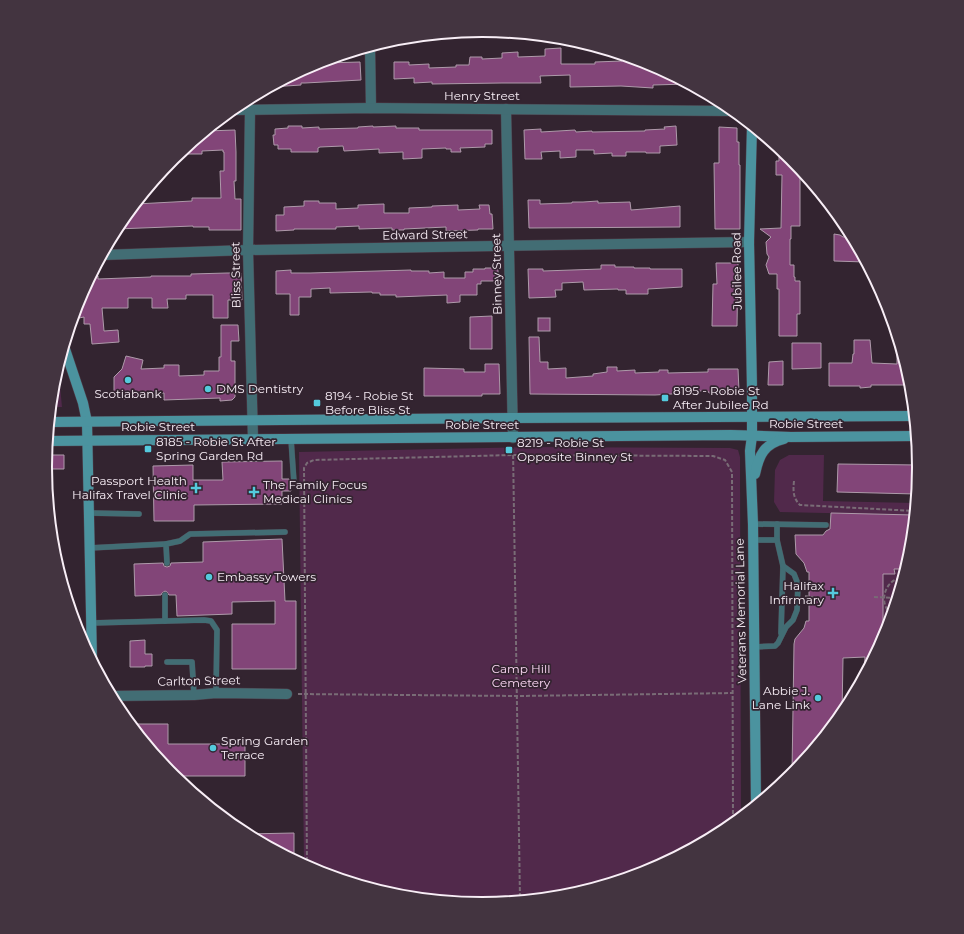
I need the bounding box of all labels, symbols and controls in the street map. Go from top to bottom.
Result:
street label: Henry Street [444,88,520,103]
street label: Edward Street [382,226,468,243]
street label: Jubilee Road [728,232,745,311]
street label: Binney Street [488,233,505,315]
street label: Bliss Street [227,241,244,308]
marker: Scotiabank [123,375,133,385]
place label: DMS Dentistry [216,381,304,396]
place label: 8195 - Robie St After Jubilee Rd [673,383,769,412]
marker: DMS Dentistry [203,384,213,394]
place label: Scotiabank [94,386,162,401]
place label: 8194 - Robie St Before Bliss St [325,388,413,417]
marker: 8195 - Robie St After Jubilee Rd [660,393,670,403]
marker: 8194 - Robie St Before Bliss St [312,398,322,408]
street label: Robie Street [769,416,843,431]
street label: Robie Street [445,417,519,432]
street label: Robie Street [121,419,195,434]
place label: 8185 - Robie St After Spring Garden Rd [156,434,276,463]
place label: 8219 - Robie St Opposite Binney St [517,435,633,464]
marker: 8185 - Robie St After Spring Garden Rd [143,444,153,454]
marker: 8219 - Robie St Opposite Binney St [504,445,514,455]
place label: Passport Health Halifax Travel Clinic [72,473,187,502]
place label: The Family Focus Medical Clinics [263,477,367,506]
marker: Passport Health Halifax Travel Clinic [190,482,202,494]
marker: The Family Focus Medical Clinics [248,486,260,498]
street label: Veterans Memorial Lane [732,538,749,684]
place label: Embassy Towers [217,569,316,584]
marker: Embassy Towers [204,572,214,582]
place label: Halifax Infirmary [769,578,825,607]
marker: Halifax Infirmary [827,587,839,599]
park label: Camp Hill Cemetery [492,661,551,690]
street label: Carlton Street [157,672,241,689]
place label: Abbie J. Lane Link [752,683,811,712]
marker: Abbie J. Lane Link [813,693,823,703]
place label: Spring Garden Terrace [221,733,308,762]
marker: Spring Garden Terrace [208,743,218,753]

